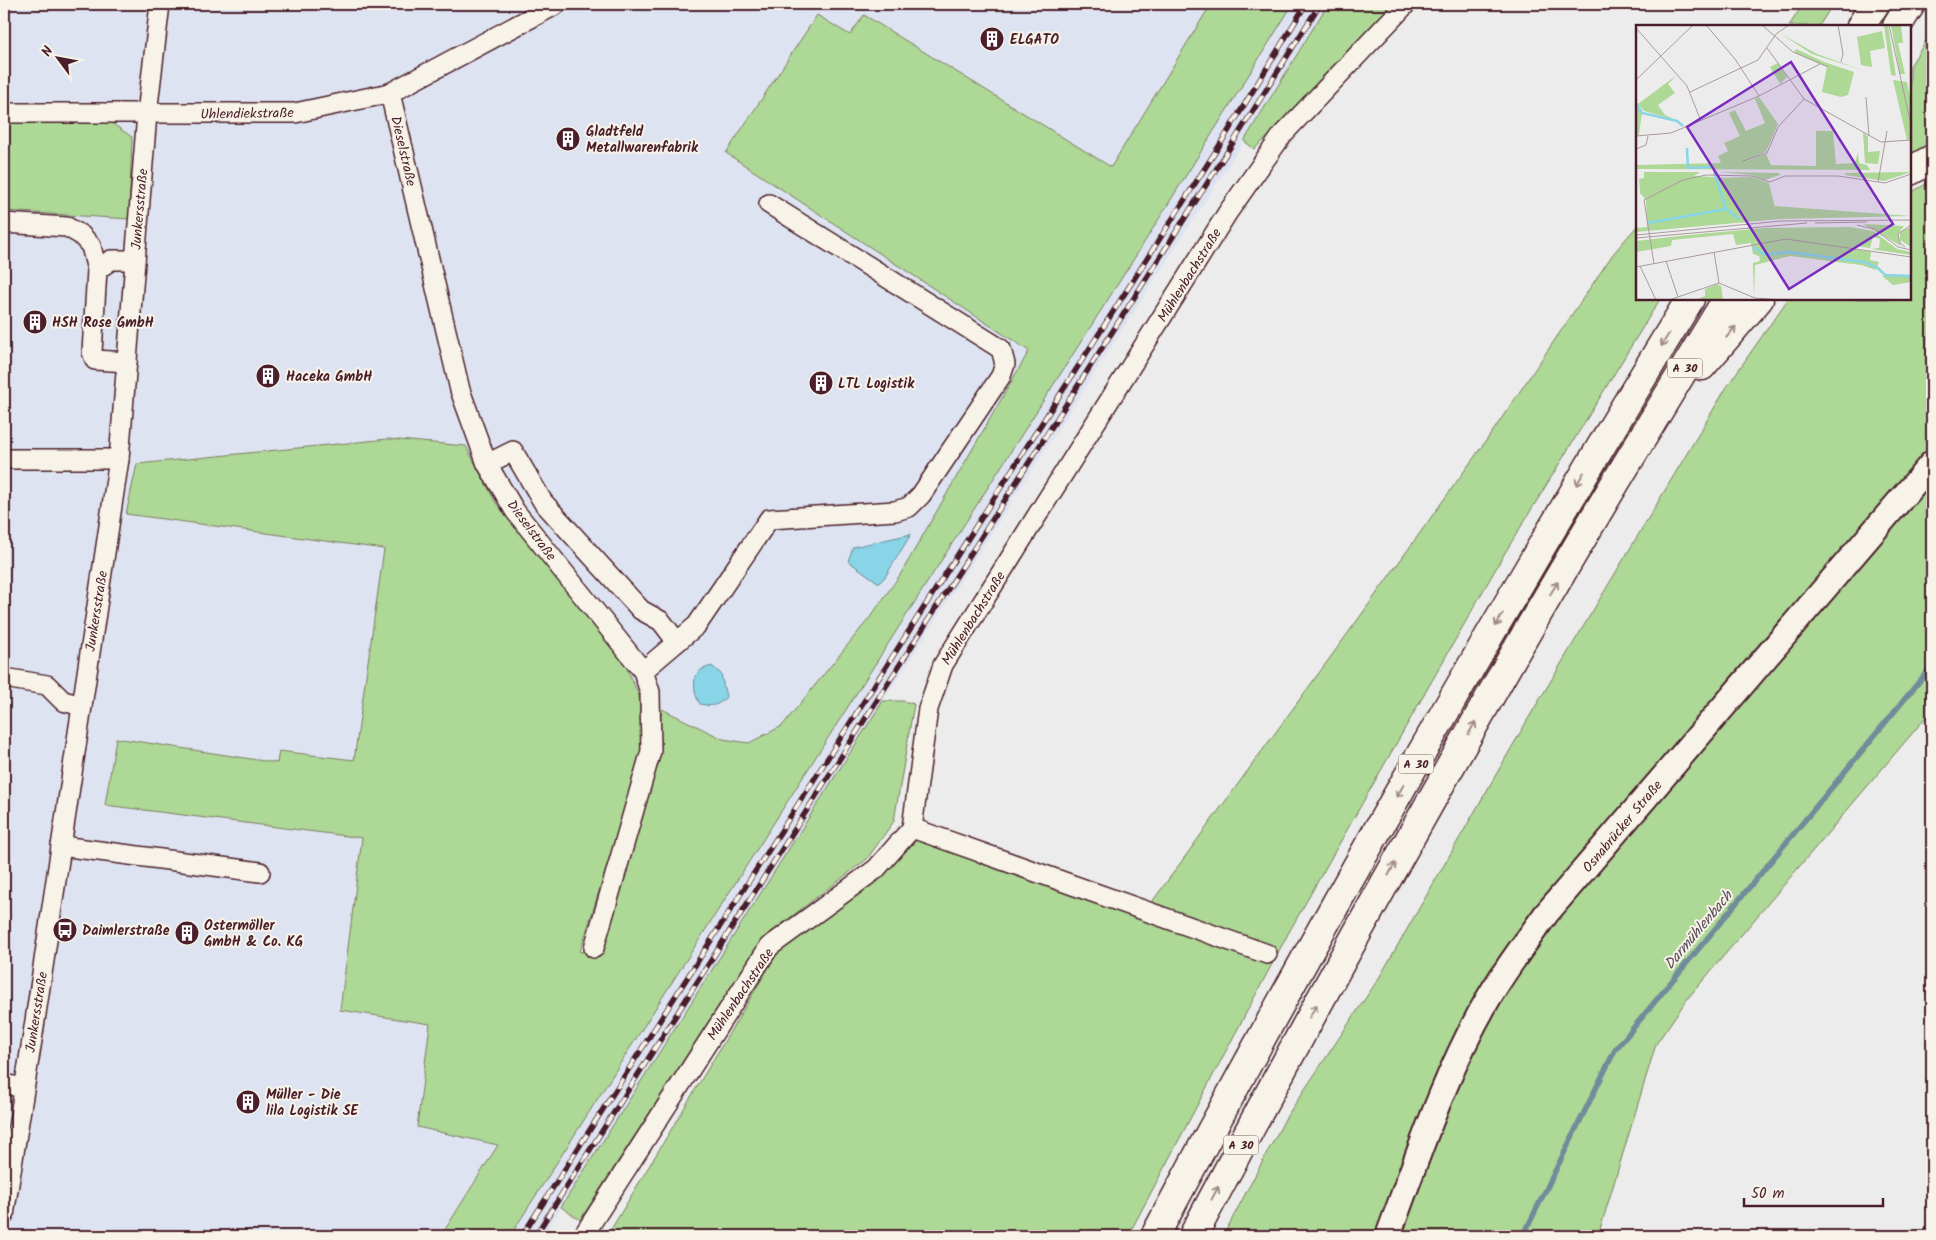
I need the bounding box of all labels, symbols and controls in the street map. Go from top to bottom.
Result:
inset map [1636,25,1911,300]
building icon: ELGATO [979,26,1005,52]
place label: ELGATO [1010,29,1059,51]
north arrow [32,32,82,82]
text: N [36,42,60,61]
street label: Uhlendiekstraße [200,102,295,126]
street label: Dieselstraße [384,114,422,189]
place label: Gladtfeld Metallwarenfabrik [586,121,699,159]
building icon: Gladtfeld Metallwarenfabrik [555,126,581,152]
street label: Junkersstraße [125,167,155,251]
street label: Mühlenbachstraße [1152,224,1228,327]
building icon: HSH Rose GmbH [22,309,48,335]
place label: HSH Rose GmbH [52,312,154,334]
one-way arrow [1725,326,1736,339]
one-way arrow [1659,333,1669,347]
road number: A 30 [1668,358,1702,378]
building icon: Haceka GmbH [255,363,281,389]
place label: Haceka GmbH [286,366,372,388]
building icon: LTL Logistik [808,370,834,396]
place label: LTL Logistik [838,373,915,395]
one-way arrow [1575,472,1585,486]
street label: Dieselstraße [501,495,562,566]
street label: Mühlenbachstraße [936,567,1012,670]
street label: Junkersstraße [80,569,114,653]
one-way arrow [1549,580,1559,595]
one-way arrow [1494,613,1504,628]
one-way arrow [1467,720,1477,735]
road number: A 30 [1398,754,1434,774]
street label: Osnabrücker Straße [1577,775,1669,878]
one-way arrow [1395,784,1405,798]
one-way arrow [1387,862,1397,877]
water label: Darmühlenbach [1658,884,1740,975]
place label: Ostermöller GmbH & Co. KG [204,915,303,953]
bus stop icon: Daimlerstraße [52,917,78,943]
place label: Daimlerstraße [82,920,170,942]
building icon: Ostermöller GmbH & Co. KG [174,920,200,946]
street label: Mühlenbachstraße [702,943,780,1045]
street label: Junkersstraße [20,970,54,1054]
one-way arrow [1308,1004,1318,1019]
place label: Müller - Die lila Logistik SE [266,1084,360,1122]
building icon: Müller - Die lila Logistik SE [235,1089,261,1115]
road number: A 30 [1224,1136,1258,1154]
scale bar [1744,1175,1882,1207]
text: 50 m [1751,1182,1785,1206]
one-way arrow [1211,1186,1221,1201]

